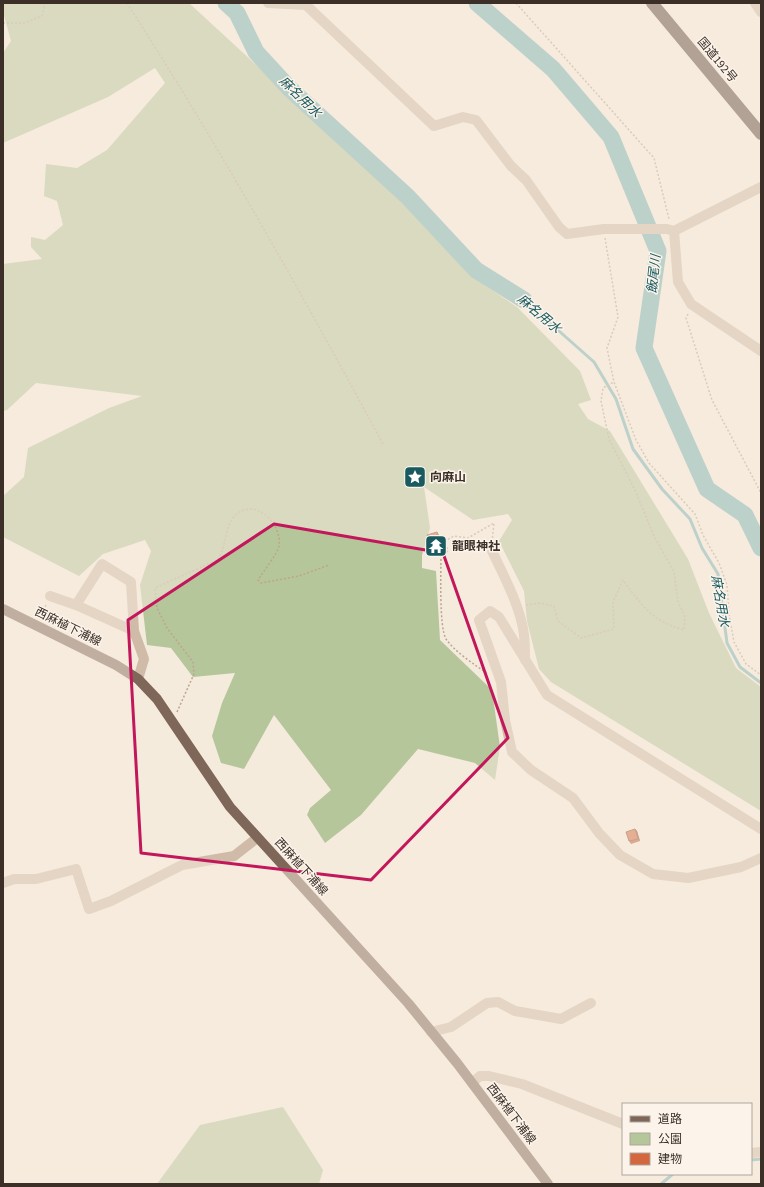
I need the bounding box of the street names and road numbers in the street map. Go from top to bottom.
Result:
street label: 国道192号 [693,34,741,86]
street label: 西麻植下浦線 [32,604,104,650]
street label: 西麻植下浦線 [271,835,331,899]
street label: 西麻植下浦線 [483,1080,539,1148]

